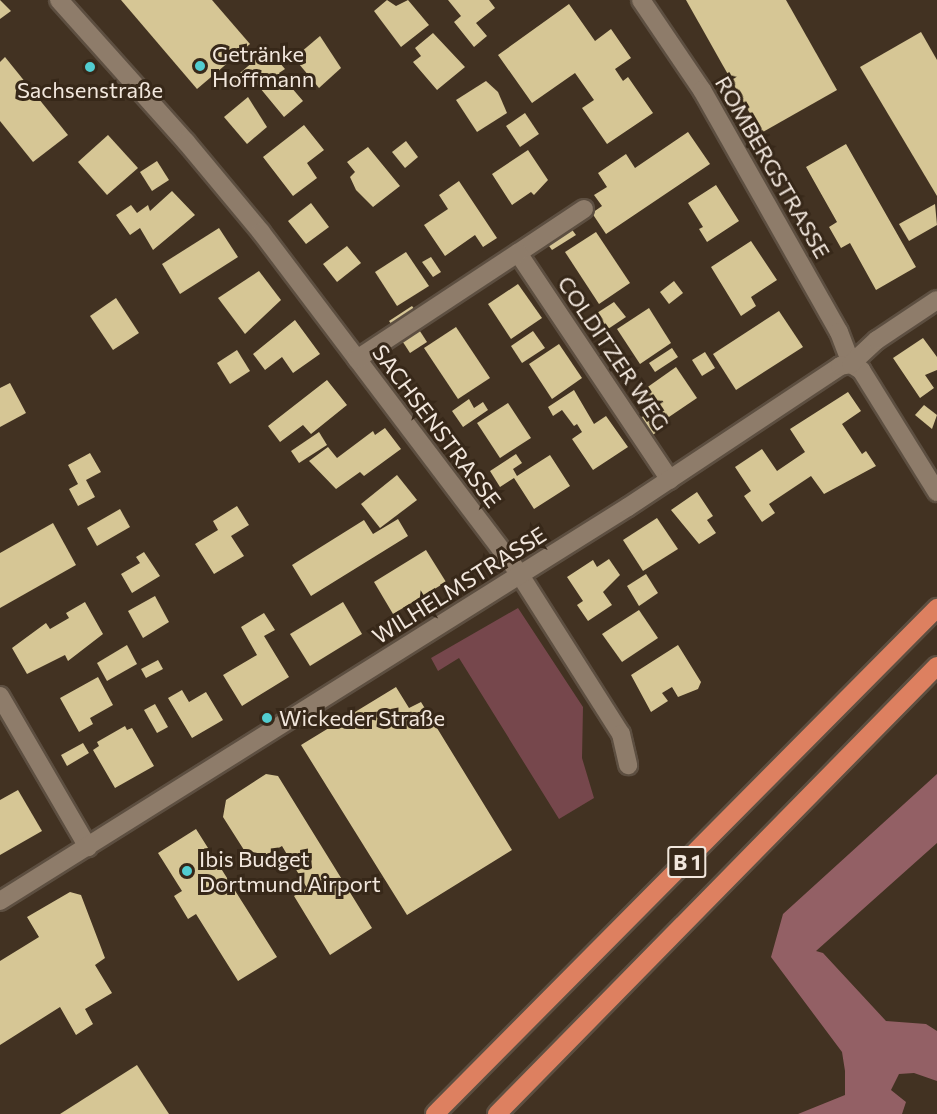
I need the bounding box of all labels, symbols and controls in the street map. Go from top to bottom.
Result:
place label: Getränke Hoffmann [212,40,314,92]
marker: Getränke Hoffmann [193,59,207,73]
marker: Sachsenstraße [83,60,97,74]
street label: ROMBERGSTRASSE [710,71,836,263]
place label: Sachsenstraße [17,77,163,103]
street label: COLDITZER WEG [553,271,675,435]
street label: SACHSENSTRASSE [367,339,507,513]
street label: WILHELMSTRASSE [367,521,551,649]
place label: Wickeder Straße [279,705,445,731]
marker: Wickeder Straße [260,711,274,725]
road number: B 1 [666,844,708,880]
place label: Ibis Budget Dortmund Airport [199,845,381,896]
marker: Ibis Budget Dortmund Airport [180,864,194,878]

